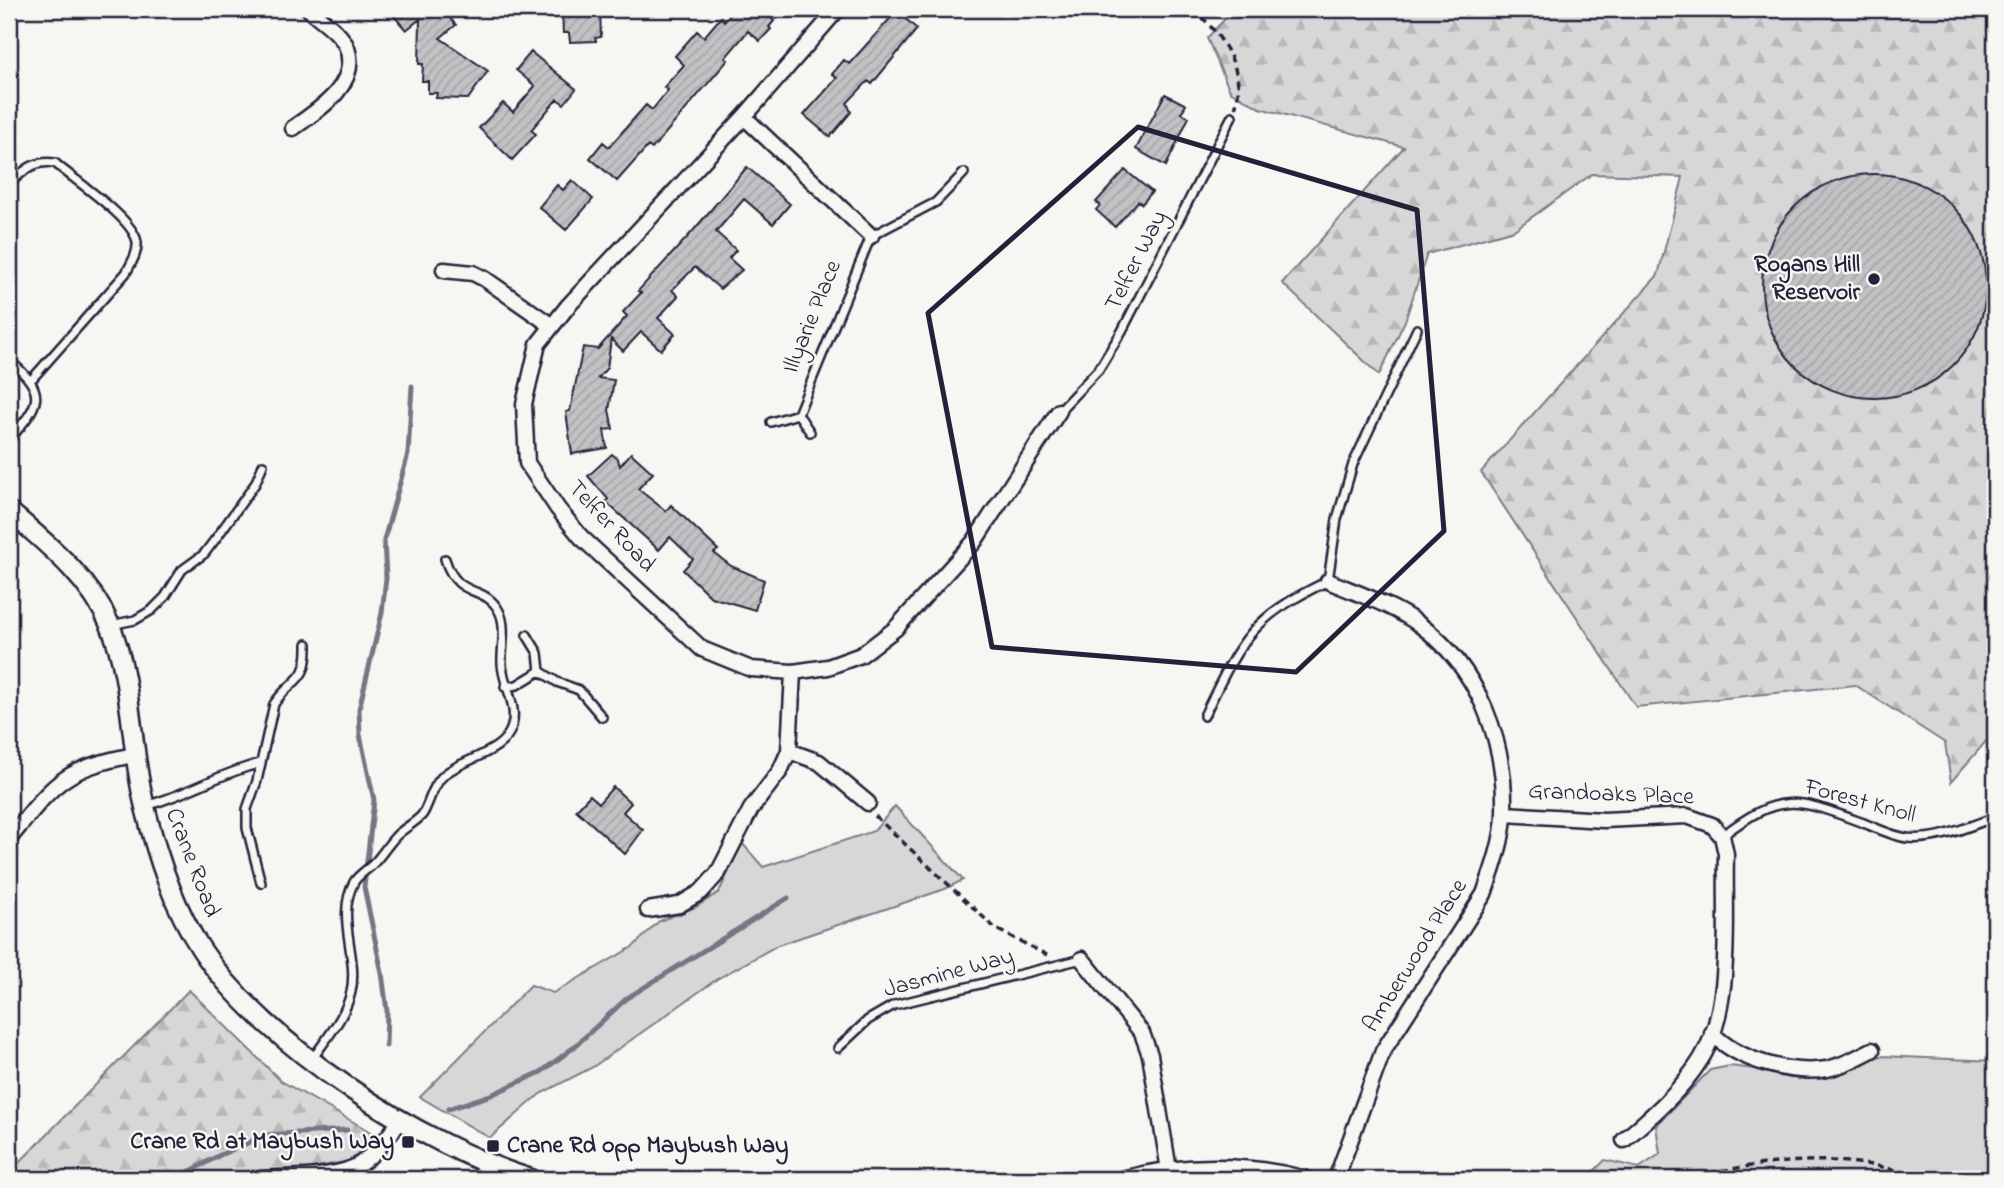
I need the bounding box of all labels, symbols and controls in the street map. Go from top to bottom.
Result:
street label: Telfer Way [1097,205,1178,318]
place label: Rogans Hill Reservoir [1754,248,1861,311]
street label: Illyarie Place [774,255,853,379]
marker: Rogans Hill Reservoir [1866,271,1882,287]
street label: Telfer Road [559,473,664,582]
street label: Forest Knoll [1800,770,1919,834]
street label: Grandoaks Place [1528,775,1695,815]
street label: Crane Road [155,803,229,923]
street label: Amberwood Place [1355,872,1477,1040]
street label: Jasmine Way [880,940,1018,1009]
place label: Crane Rd at Maybush Way [130,1125,394,1161]
place label: Crane Rd opp Maybush Way [507,1129,788,1165]
marker: Crane Rd at Maybush Way [400,1134,416,1150]
marker: Crane Rd opp Maybush Way [485,1138,501,1154]

